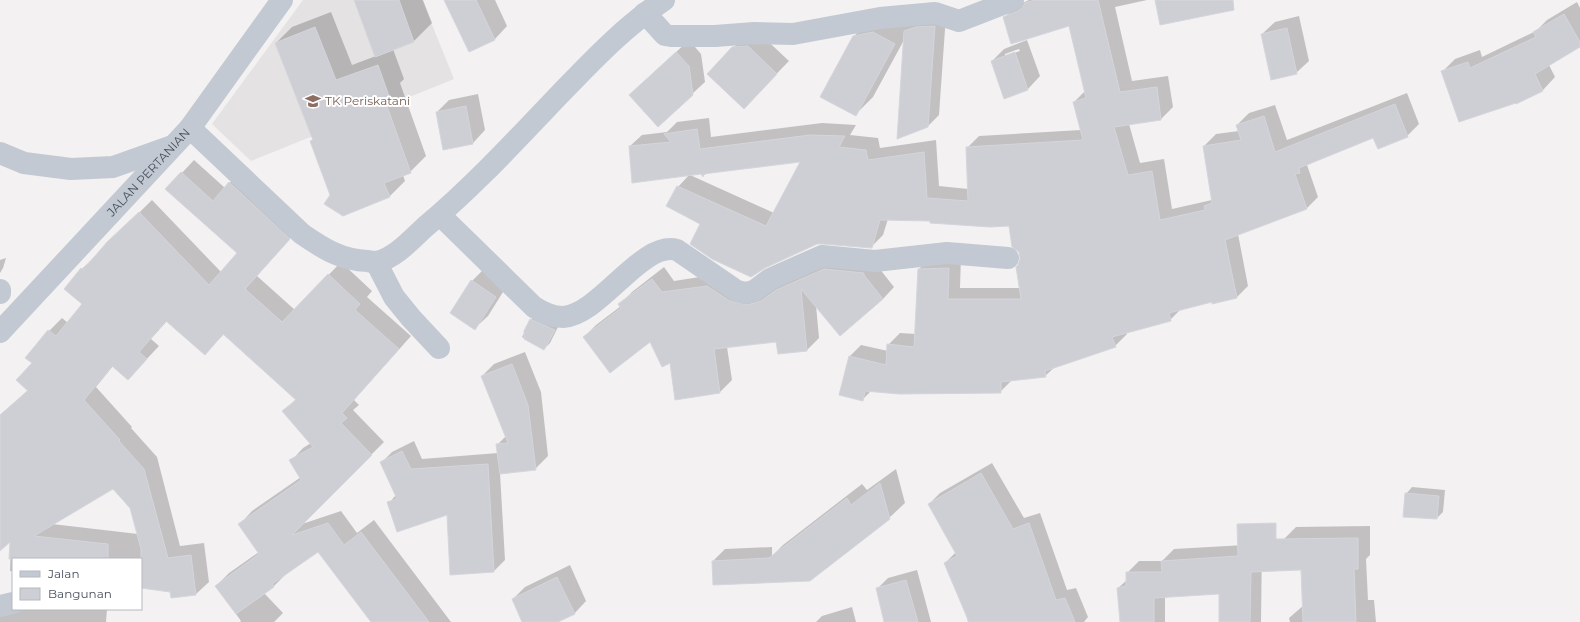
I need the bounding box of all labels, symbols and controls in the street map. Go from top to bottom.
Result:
school or university icon: TK Periskatani [304,92,322,110]
place label: TK Periskatani [325,93,410,108]
street label: JALAN PERTANIAN [103,125,193,220]
legend [12,558,142,610]
text: Jalan [47,566,80,581]
text: Bangunan [48,586,112,601]

